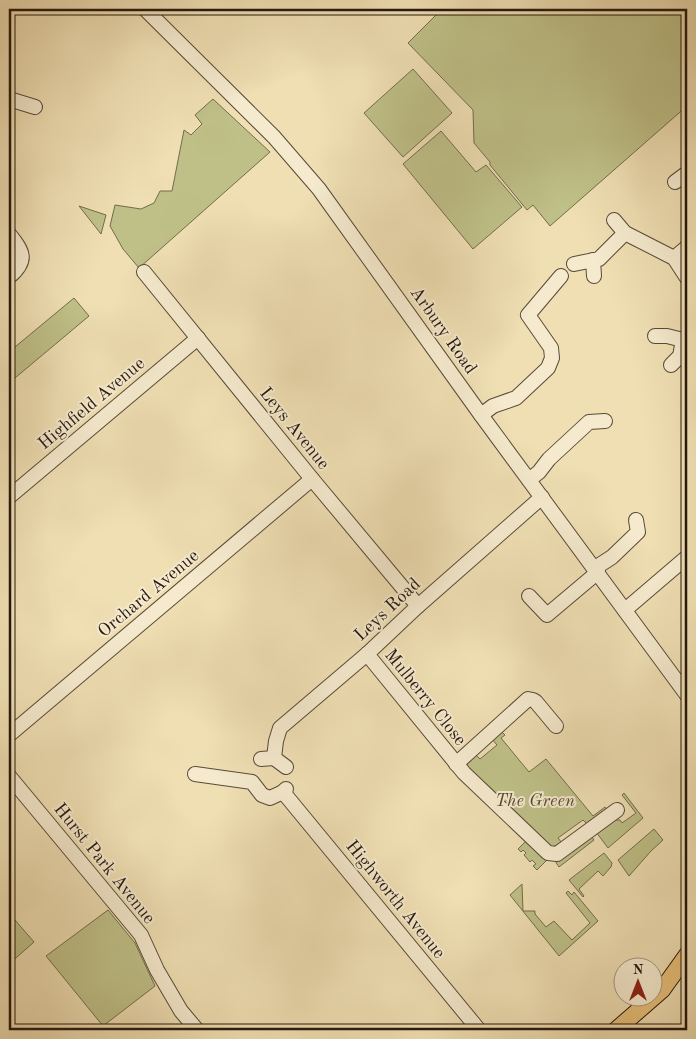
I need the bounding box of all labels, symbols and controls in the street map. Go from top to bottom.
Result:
street label: Arbury Road [407,284,480,378]
street label: Highfield Avenue [35,354,148,453]
street label: Leys Avenue [256,384,333,473]
street label: Orchard Avenue [95,547,202,641]
street label: Leys Road [351,575,424,645]
street label: Mulberry Close [381,646,469,749]
park label: The Green [495,792,575,810]
street label: Hurst Park Avenue [50,800,158,927]
street label: Highworth Avenue [342,837,448,962]
north arrow [614,956,664,1006]
text: N [633,963,644,977]

